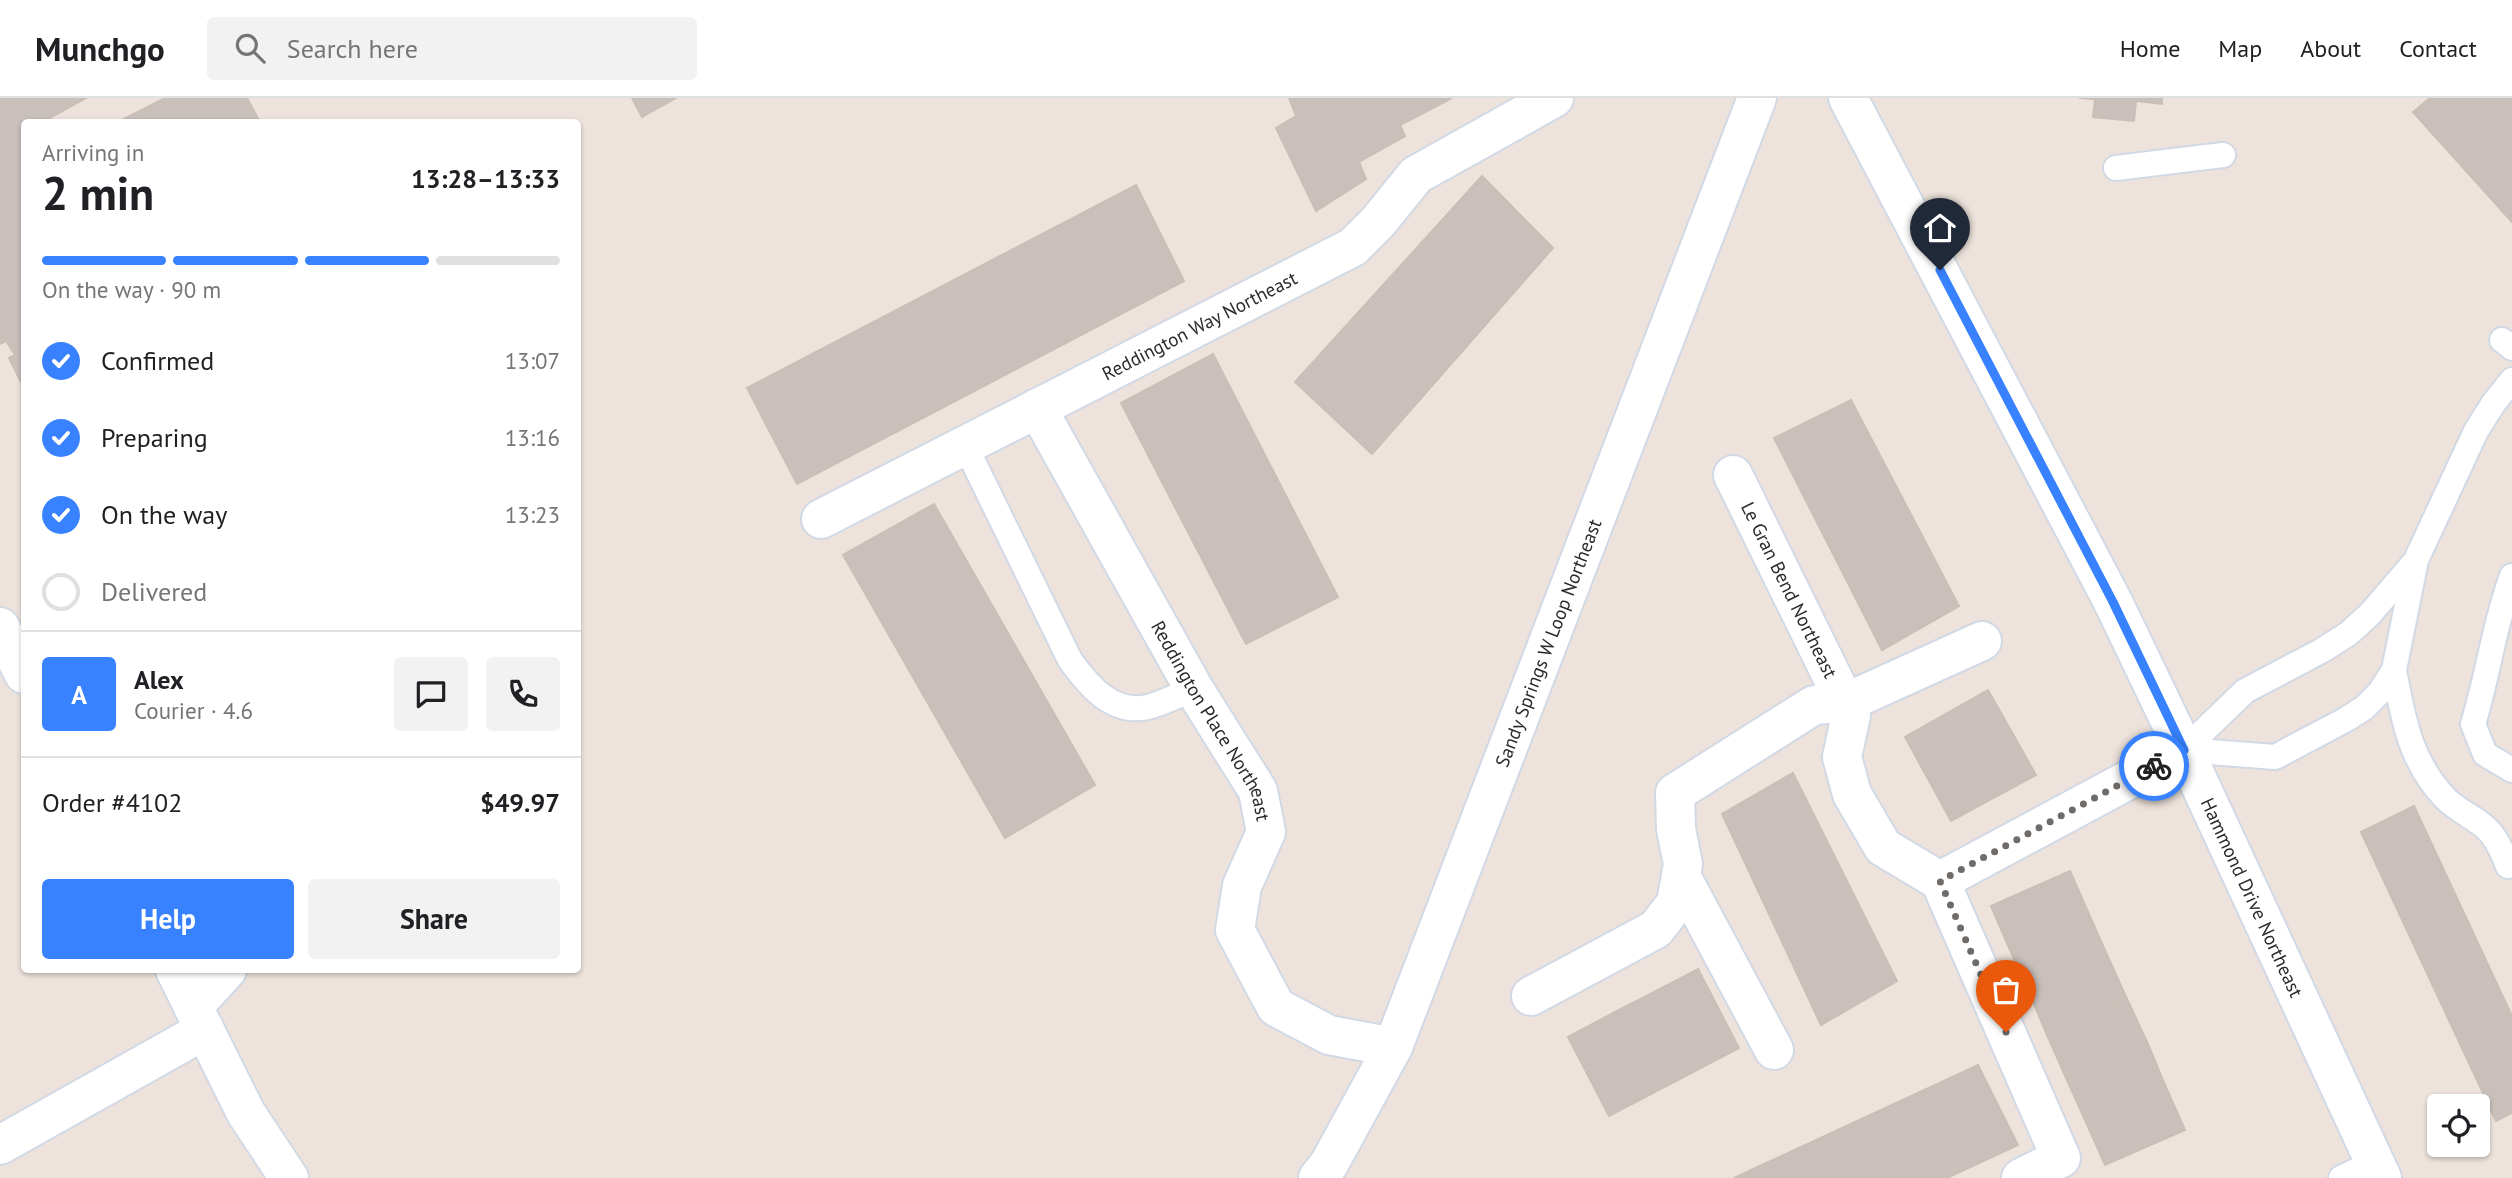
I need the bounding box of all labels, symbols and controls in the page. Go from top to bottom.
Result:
search box [207,17,697,80]
text: Munchgo [35,27,165,70]
icon: search [231,29,269,67]
text: Search here [287,32,418,65]
text: Home [2120,33,2180,64]
text: Map [2218,33,2262,64]
text: About [2300,33,2361,64]
text: Contact [2399,33,2477,64]
text: Arriving in [42,138,144,167]
text: 13:28–13:33 [411,162,560,195]
text: 2 min [42,163,154,223]
pin [1910,198,1970,270]
icon: home [1921,209,1959,247]
street label: Reddington Way Northeast [1098,265,1301,385]
text: On the way · 90 m [42,275,221,304]
icon: check [42,342,80,380]
text: Confirmed [101,344,214,377]
text: 13:07 [505,346,560,375]
icon: check [42,419,80,457]
text: Preparing [101,421,208,454]
text: 13:16 [505,423,560,452]
icon: check [42,496,80,534]
text: On the way [101,498,227,531]
street label: Le Gran Bend Northeast [1736,498,1843,682]
text: 13:23 [505,500,560,529]
street label: Sandy Springs W Loop Northeast [1490,515,1607,770]
text: Delivered [101,575,207,608]
street label: Reddington Place Northeast [1146,616,1276,824]
button: chat [394,657,468,731]
button: phone [486,657,560,731]
text: Alex [134,663,184,696]
text: A [71,678,87,711]
text: Courier · 4.6 [134,696,253,725]
courier [2119,731,2189,801]
icon: bike [2135,747,2173,785]
text: Order #4102 [42,786,182,819]
text: $49.97 [480,786,560,819]
street label: Hammond Drive Northeast [2196,794,2309,1001]
button: Help [42,879,294,959]
button: Share [308,879,560,959]
pin [1976,960,2036,1032]
icon: bag [1987,971,2025,1009]
map controls [2427,1094,2490,1157]
button: locate [2427,1094,2490,1157]

